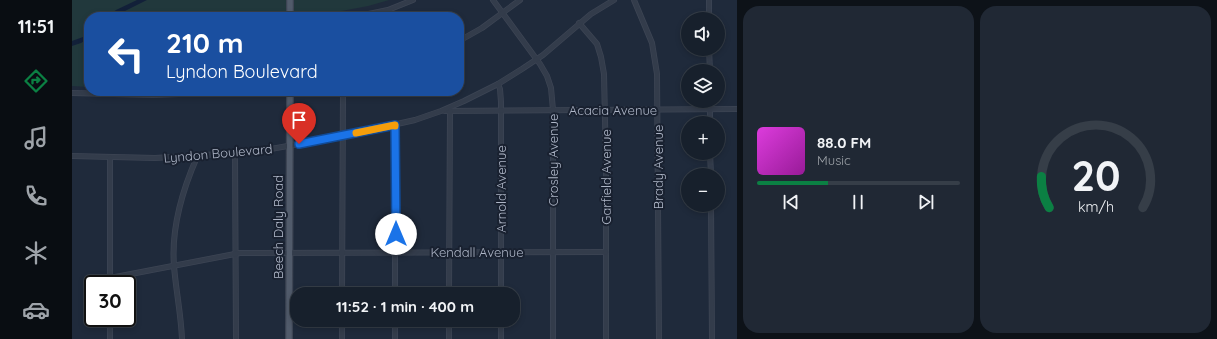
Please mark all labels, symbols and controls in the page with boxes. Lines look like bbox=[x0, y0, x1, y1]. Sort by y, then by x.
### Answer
map controls bbox=[681, 12, 725, 212]
button: sound bbox=[681, 12, 725, 56]
text: 11:51 bbox=[18, 15, 54, 38]
text: 210 m bbox=[166, 25, 244, 60]
icon: left bbox=[100, 28, 152, 80]
text: Lyndon Boulevard bbox=[166, 60, 318, 83]
button: layers bbox=[681, 64, 725, 108]
icon: directions bbox=[22, 67, 50, 95]
street label: Acacia Avenue bbox=[569, 102, 657, 118]
pin bbox=[282, 103, 316, 144]
icon: arrive bbox=[288, 109, 310, 131]
street label: Crosley Avenue bbox=[545, 114, 561, 206]
button: + bbox=[681, 116, 725, 160]
icon: music bbox=[22, 124, 50, 152]
street label: Brady Avenue bbox=[650, 125, 666, 209]
street label: Garfield Avenue bbox=[598, 129, 614, 225]
text: 88.0 FM bbox=[817, 133, 871, 152]
street label: Lyndon Boulevard bbox=[163, 140, 273, 166]
street label: Arnold Avenue bbox=[493, 145, 509, 233]
text: 20 bbox=[1071, 148, 1120, 200]
text: Music bbox=[817, 152, 851, 168]
button: − bbox=[681, 168, 725, 212]
street label: Beech Daly Road bbox=[270, 175, 286, 279]
icon: phone bbox=[22, 182, 50, 210]
icon: previous bbox=[780, 191, 802, 213]
icon: pause bbox=[847, 191, 869, 213]
icon: next bbox=[915, 191, 937, 213]
text: km/h bbox=[1077, 197, 1114, 215]
position arrow bbox=[375, 213, 417, 255]
icon: climate bbox=[22, 239, 50, 267]
street label: Kendall Avenue bbox=[430, 244, 524, 260]
speed limit sign: 30 bbox=[84, 275, 136, 327]
icon: car bbox=[22, 296, 50, 324]
text: 11:52 · 1 min · 400 m bbox=[336, 297, 474, 316]

